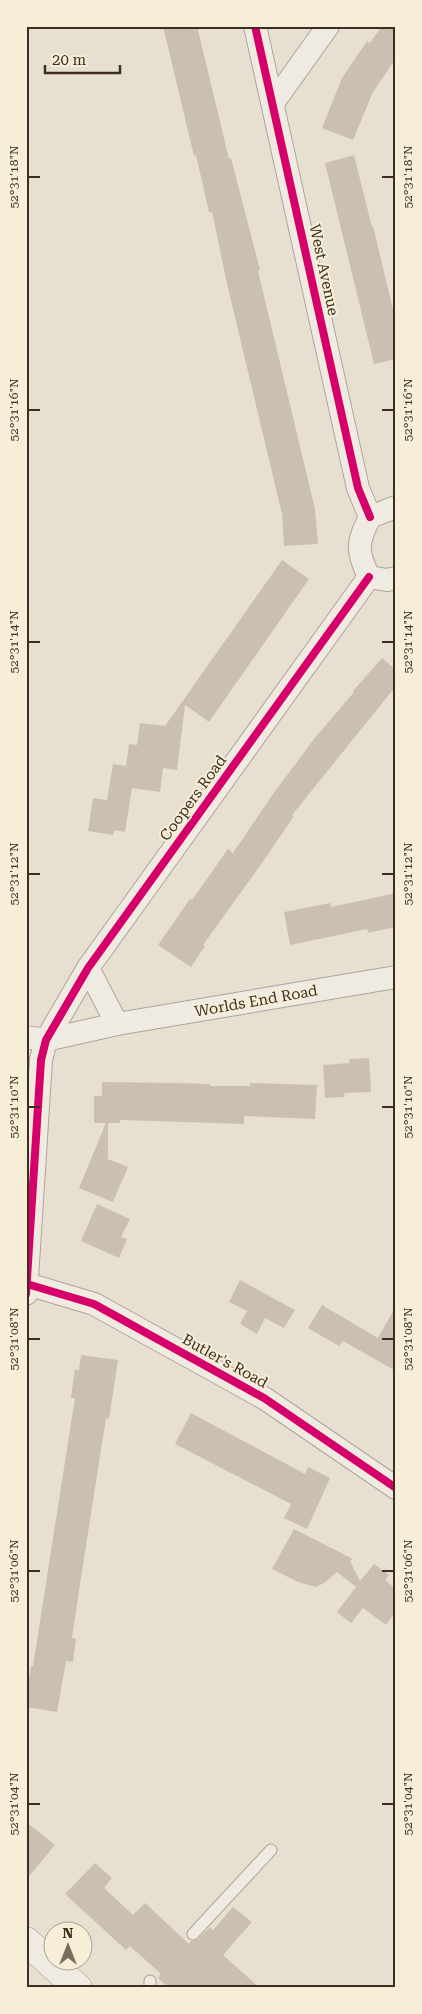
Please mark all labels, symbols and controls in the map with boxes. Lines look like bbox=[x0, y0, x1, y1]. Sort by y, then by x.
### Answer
scale bar bbox=[45, 42, 120, 74]
text: 20 m bbox=[52, 51, 87, 69]
text: 52°31'18"N bbox=[7, 145, 21, 209]
text: 52°31'18"N bbox=[401, 145, 415, 209]
street label: West Avenue bbox=[306, 223, 342, 317]
text: 52°31'16"N bbox=[7, 378, 21, 442]
text: 52°31'16"N bbox=[401, 378, 415, 442]
text: 52°31'14"N bbox=[7, 610, 21, 674]
text: 52°31'14"N bbox=[401, 610, 415, 674]
street label: Coopers Road bbox=[156, 751, 230, 844]
text: 52°31'12"N bbox=[7, 842, 21, 906]
text: 52°31'12"N bbox=[401, 842, 415, 906]
street label: Worlds End Road bbox=[193, 981, 319, 1021]
text: 52°31'10"N bbox=[7, 1075, 21, 1139]
text: 52°31'10"N bbox=[401, 1075, 415, 1139]
text: 52°31'08"N bbox=[7, 1307, 21, 1371]
text: 52°31'08"N bbox=[401, 1307, 415, 1371]
street label: Butler's Road bbox=[179, 1330, 271, 1392]
text: 52°31'06"N bbox=[7, 1539, 21, 1603]
text: 52°31'06"N bbox=[401, 1539, 415, 1603]
text: 52°31'04"N bbox=[7, 1772, 21, 1836]
text: 52°31'04"N bbox=[401, 1772, 415, 1836]
north arrow bbox=[42, 1922, 92, 1972]
text: N bbox=[63, 1925, 74, 1941]

